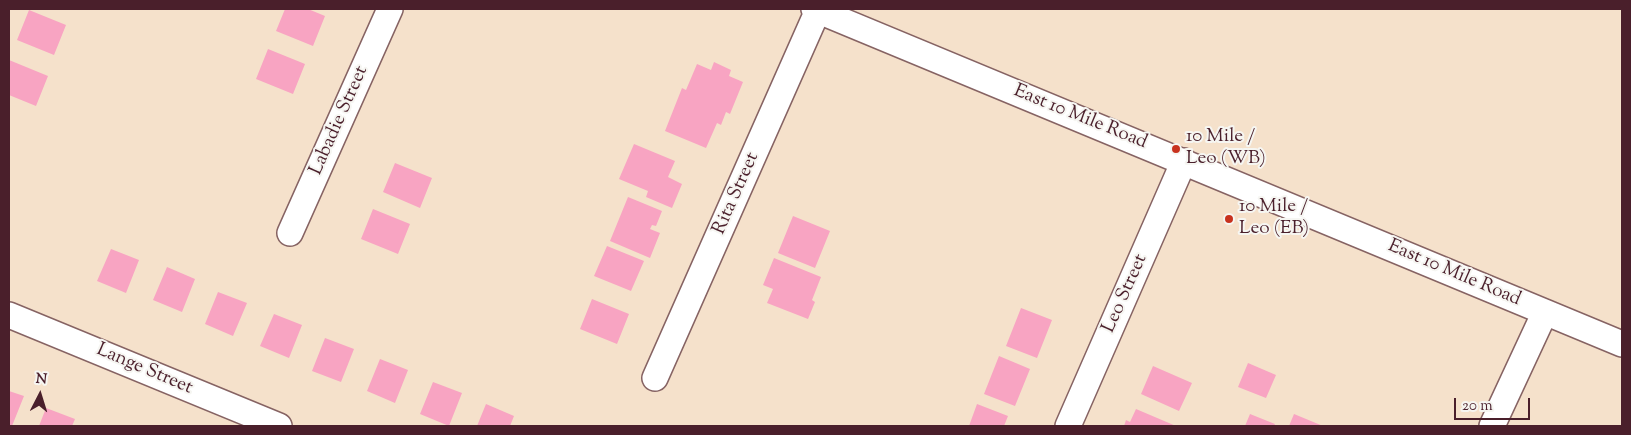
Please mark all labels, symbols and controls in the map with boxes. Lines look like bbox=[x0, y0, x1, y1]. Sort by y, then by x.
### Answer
street label: Labadie Street bbox=[306, 63, 374, 179]
street label: East 10 Mile Road bbox=[1010, 81, 1150, 155]
place label: 10 Mile / Leo (WB) bbox=[1186, 127, 1266, 171]
marker: 10 Mile / Leo (WB) bbox=[1170, 143, 1182, 155]
street label: Rita Street bbox=[709, 149, 765, 239]
place label: 10 Mile / Leo (EB) bbox=[1239, 197, 1309, 241]
marker: 10 Mile / Leo (EB) bbox=[1223, 213, 1235, 225]
street label: East 10 Mile Road bbox=[1384, 236, 1524, 312]
street label: Leo Street bbox=[1099, 251, 1153, 337]
street label: Lange Street bbox=[92, 340, 196, 400]
north arrow bbox=[15, 370, 65, 420]
text: N bbox=[35, 370, 48, 391]
scale bar bbox=[1456, 388, 1532, 420]
text: 20 m bbox=[1462, 396, 1493, 417]

